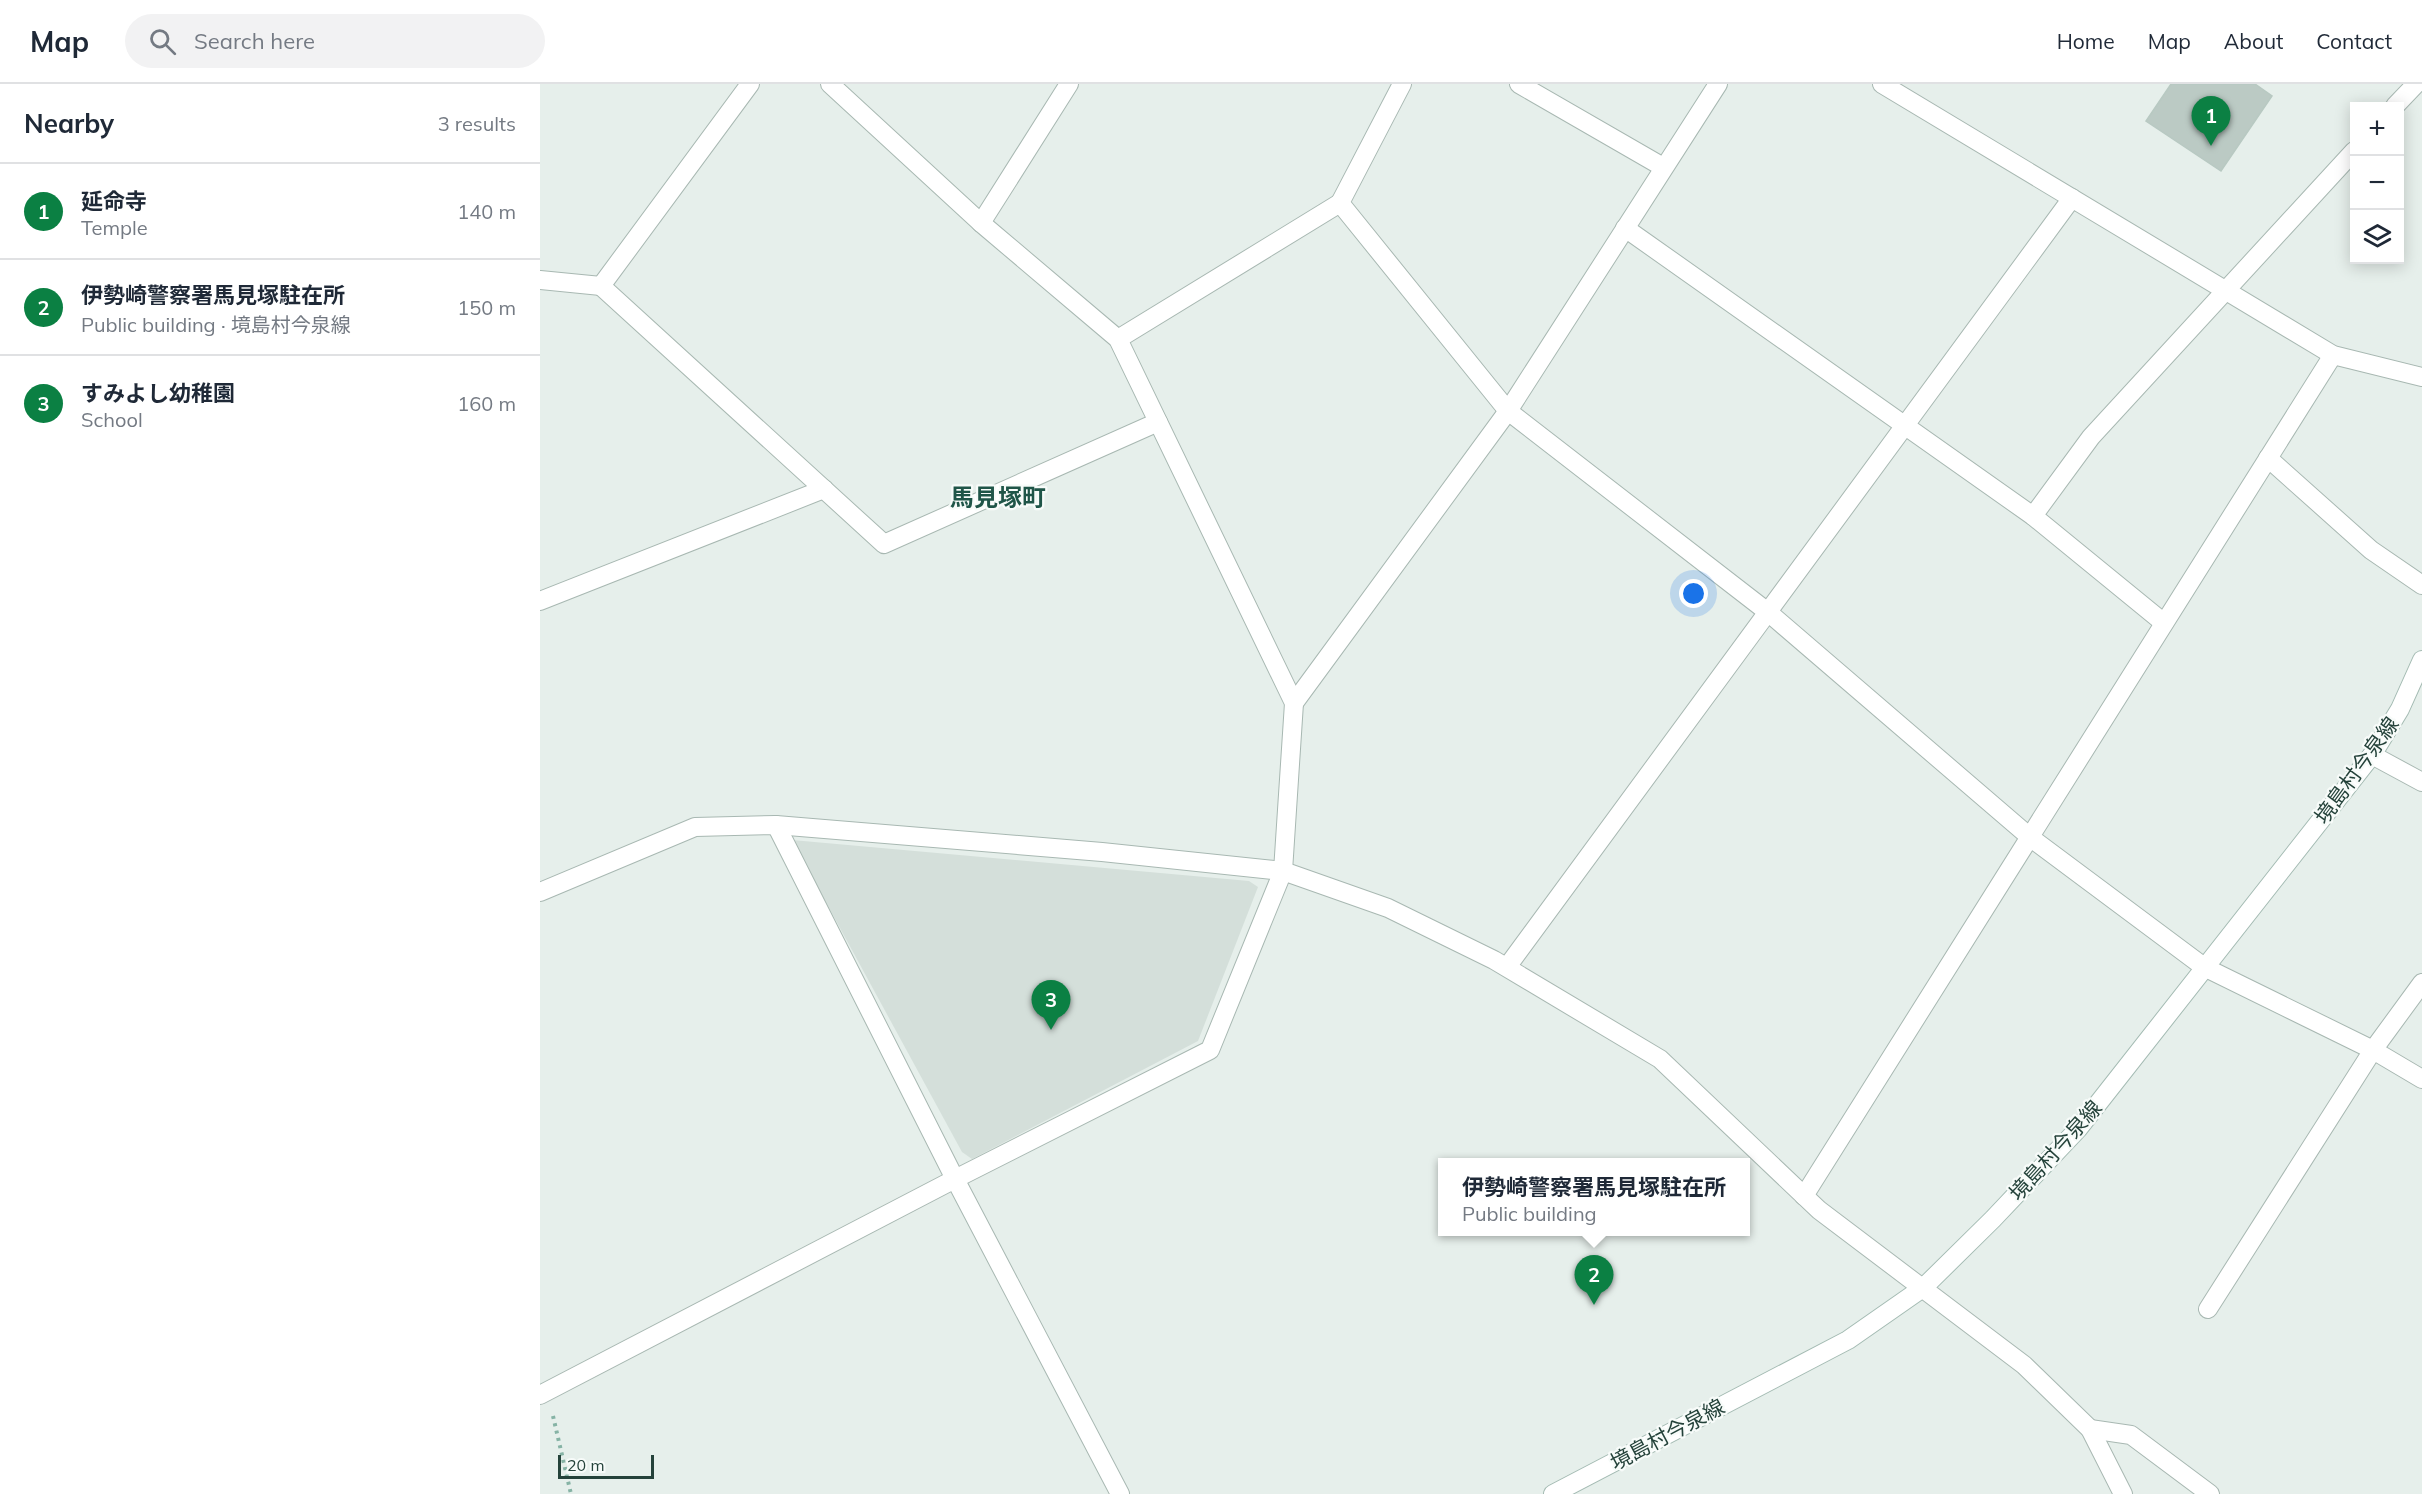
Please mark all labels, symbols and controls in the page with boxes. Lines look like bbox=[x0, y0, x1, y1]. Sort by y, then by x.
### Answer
search box bbox=[125, 14, 545, 68]
text: Map bbox=[30, 24, 89, 59]
icon: search bbox=[146, 25, 179, 58]
text: Search here bbox=[194, 27, 315, 55]
text: Home bbox=[2057, 28, 2115, 54]
text: Map bbox=[2148, 28, 2191, 54]
text: About bbox=[2224, 28, 2283, 54]
text: Contact bbox=[2316, 28, 2392, 54]
pin: 1 bbox=[2192, 97, 2230, 146]
map controls bbox=[2350, 102, 2404, 264]
button: + bbox=[2350, 102, 2404, 156]
text: Nearby bbox=[24, 107, 114, 140]
text: 3 results bbox=[438, 111, 516, 136]
button: − bbox=[2350, 156, 2404, 210]
text: 延命寺 bbox=[81, 187, 147, 215]
text: 1 bbox=[38, 199, 50, 224]
text: 140 m bbox=[457, 199, 516, 224]
button: layers bbox=[2350, 210, 2404, 264]
text: Temple bbox=[81, 215, 148, 240]
text: 伊勢崎警察署馬見塚駐在所 bbox=[81, 281, 345, 309]
text: 2 bbox=[38, 295, 50, 320]
text: 150 m bbox=[457, 295, 516, 320]
text: Public building · 境島村今泉線 bbox=[81, 312, 351, 337]
text: すみよし幼稚園 bbox=[81, 379, 235, 407]
text: 3 bbox=[38, 391, 50, 416]
text: 160 m bbox=[457, 391, 516, 416]
text: School bbox=[81, 407, 143, 432]
district label: 馬見塚町 bbox=[950, 482, 1046, 512]
your location bbox=[1679, 579, 1708, 608]
street label: 境島村今泉線 bbox=[2308, 711, 2404, 829]
pin: 3 bbox=[1032, 980, 1070, 1030]
street label: 境島村今泉線 bbox=[2003, 1094, 2107, 1206]
popup bbox=[1438, 1158, 1750, 1236]
text: 伊勢崎警察署馬見塚駐在所 bbox=[1462, 1173, 1726, 1201]
text: Public building bbox=[1462, 1201, 1597, 1226]
pin: 2 bbox=[1574, 1256, 1614, 1305]
street label: 境島村今泉線 bbox=[1605, 1393, 1729, 1475]
scale bar bbox=[558, 1452, 654, 1480]
text: 20 m bbox=[567, 1455, 604, 1475]

